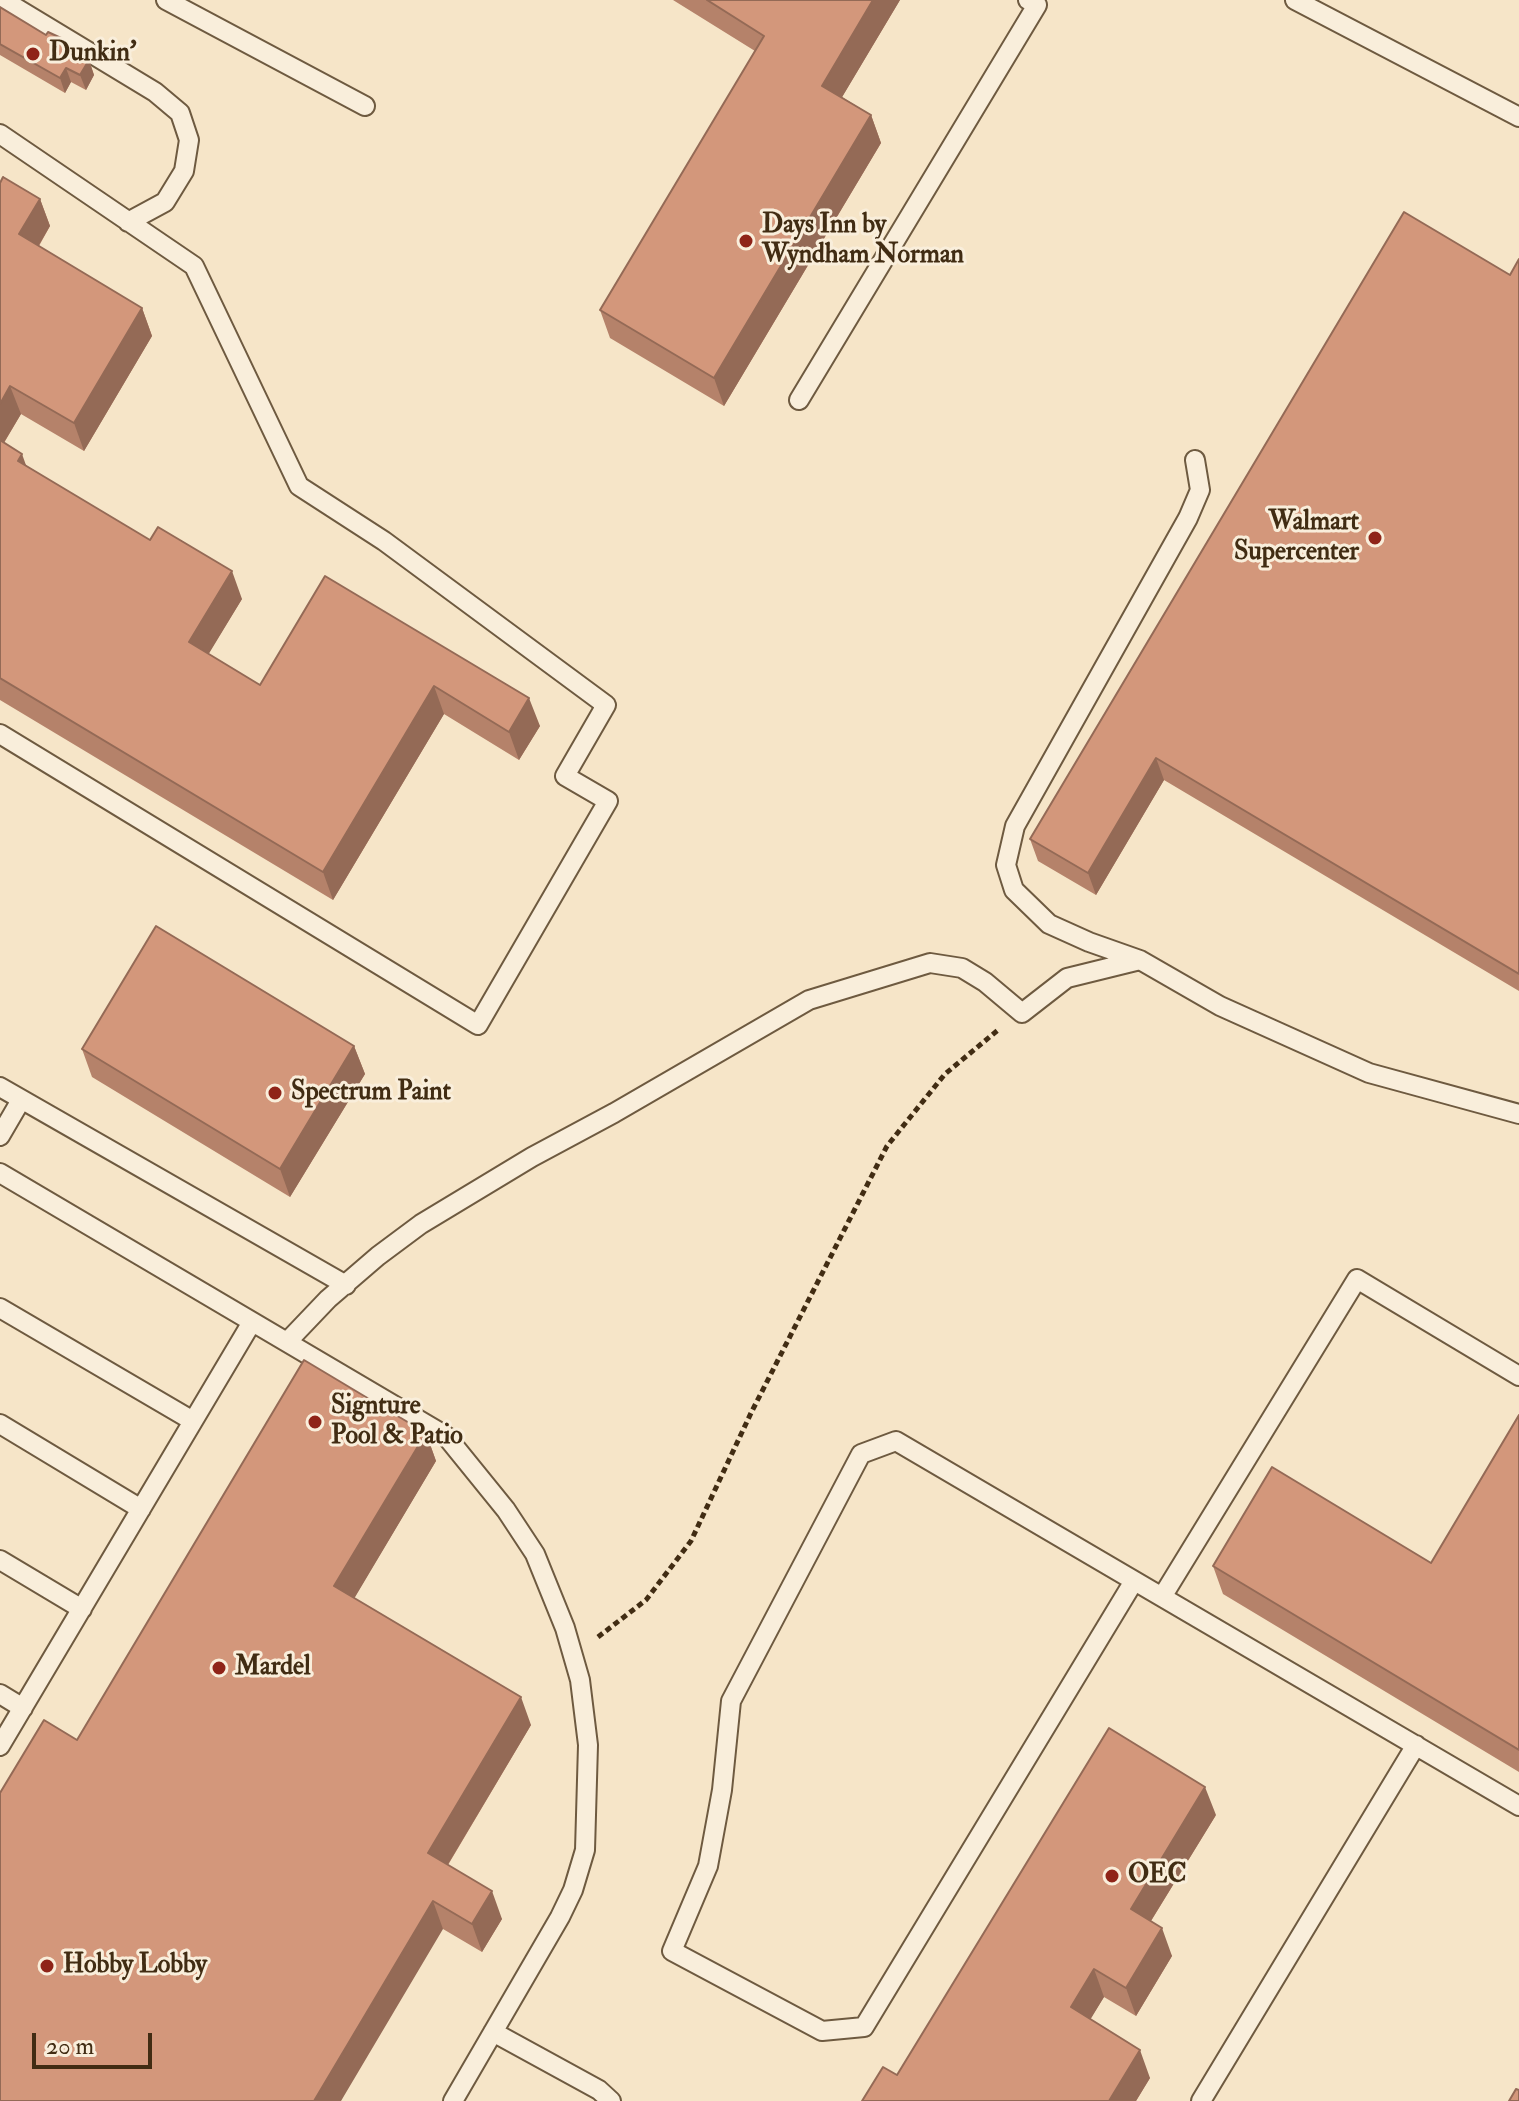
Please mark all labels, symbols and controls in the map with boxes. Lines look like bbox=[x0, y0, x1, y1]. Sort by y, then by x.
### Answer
place label: Dunkin' bbox=[49, 38, 136, 70]
marker: Dunkin' bbox=[24, 45, 42, 63]
place label: Days Inn by Wyndham Norman bbox=[762, 210, 964, 272]
marker: Days Inn by Wyndham Norman bbox=[737, 232, 755, 250]
place label: Walmart Supercenter bbox=[1234, 507, 1359, 568]
marker: Walmart Supercenter bbox=[1366, 529, 1384, 547]
place label: Spectrum Paint bbox=[291, 1077, 451, 1109]
marker: Spectrum Paint bbox=[266, 1084, 284, 1102]
place label: Signture Pool & Patio bbox=[331, 1391, 463, 1452]
marker: Signture Pool & Patio bbox=[306, 1413, 324, 1431]
place label: Mardel bbox=[235, 1652, 311, 1684]
marker: Mardel bbox=[210, 1659, 228, 1677]
place label: OEC bbox=[1128, 1860, 1187, 1892]
marker: OEC bbox=[1103, 1867, 1121, 1885]
place label: Hobby Lobby bbox=[63, 1950, 207, 1982]
marker: Hobby Lobby bbox=[38, 1957, 56, 1975]
scale bar bbox=[36, 2017, 156, 2067]
text: 20 m bbox=[46, 2031, 94, 2062]

